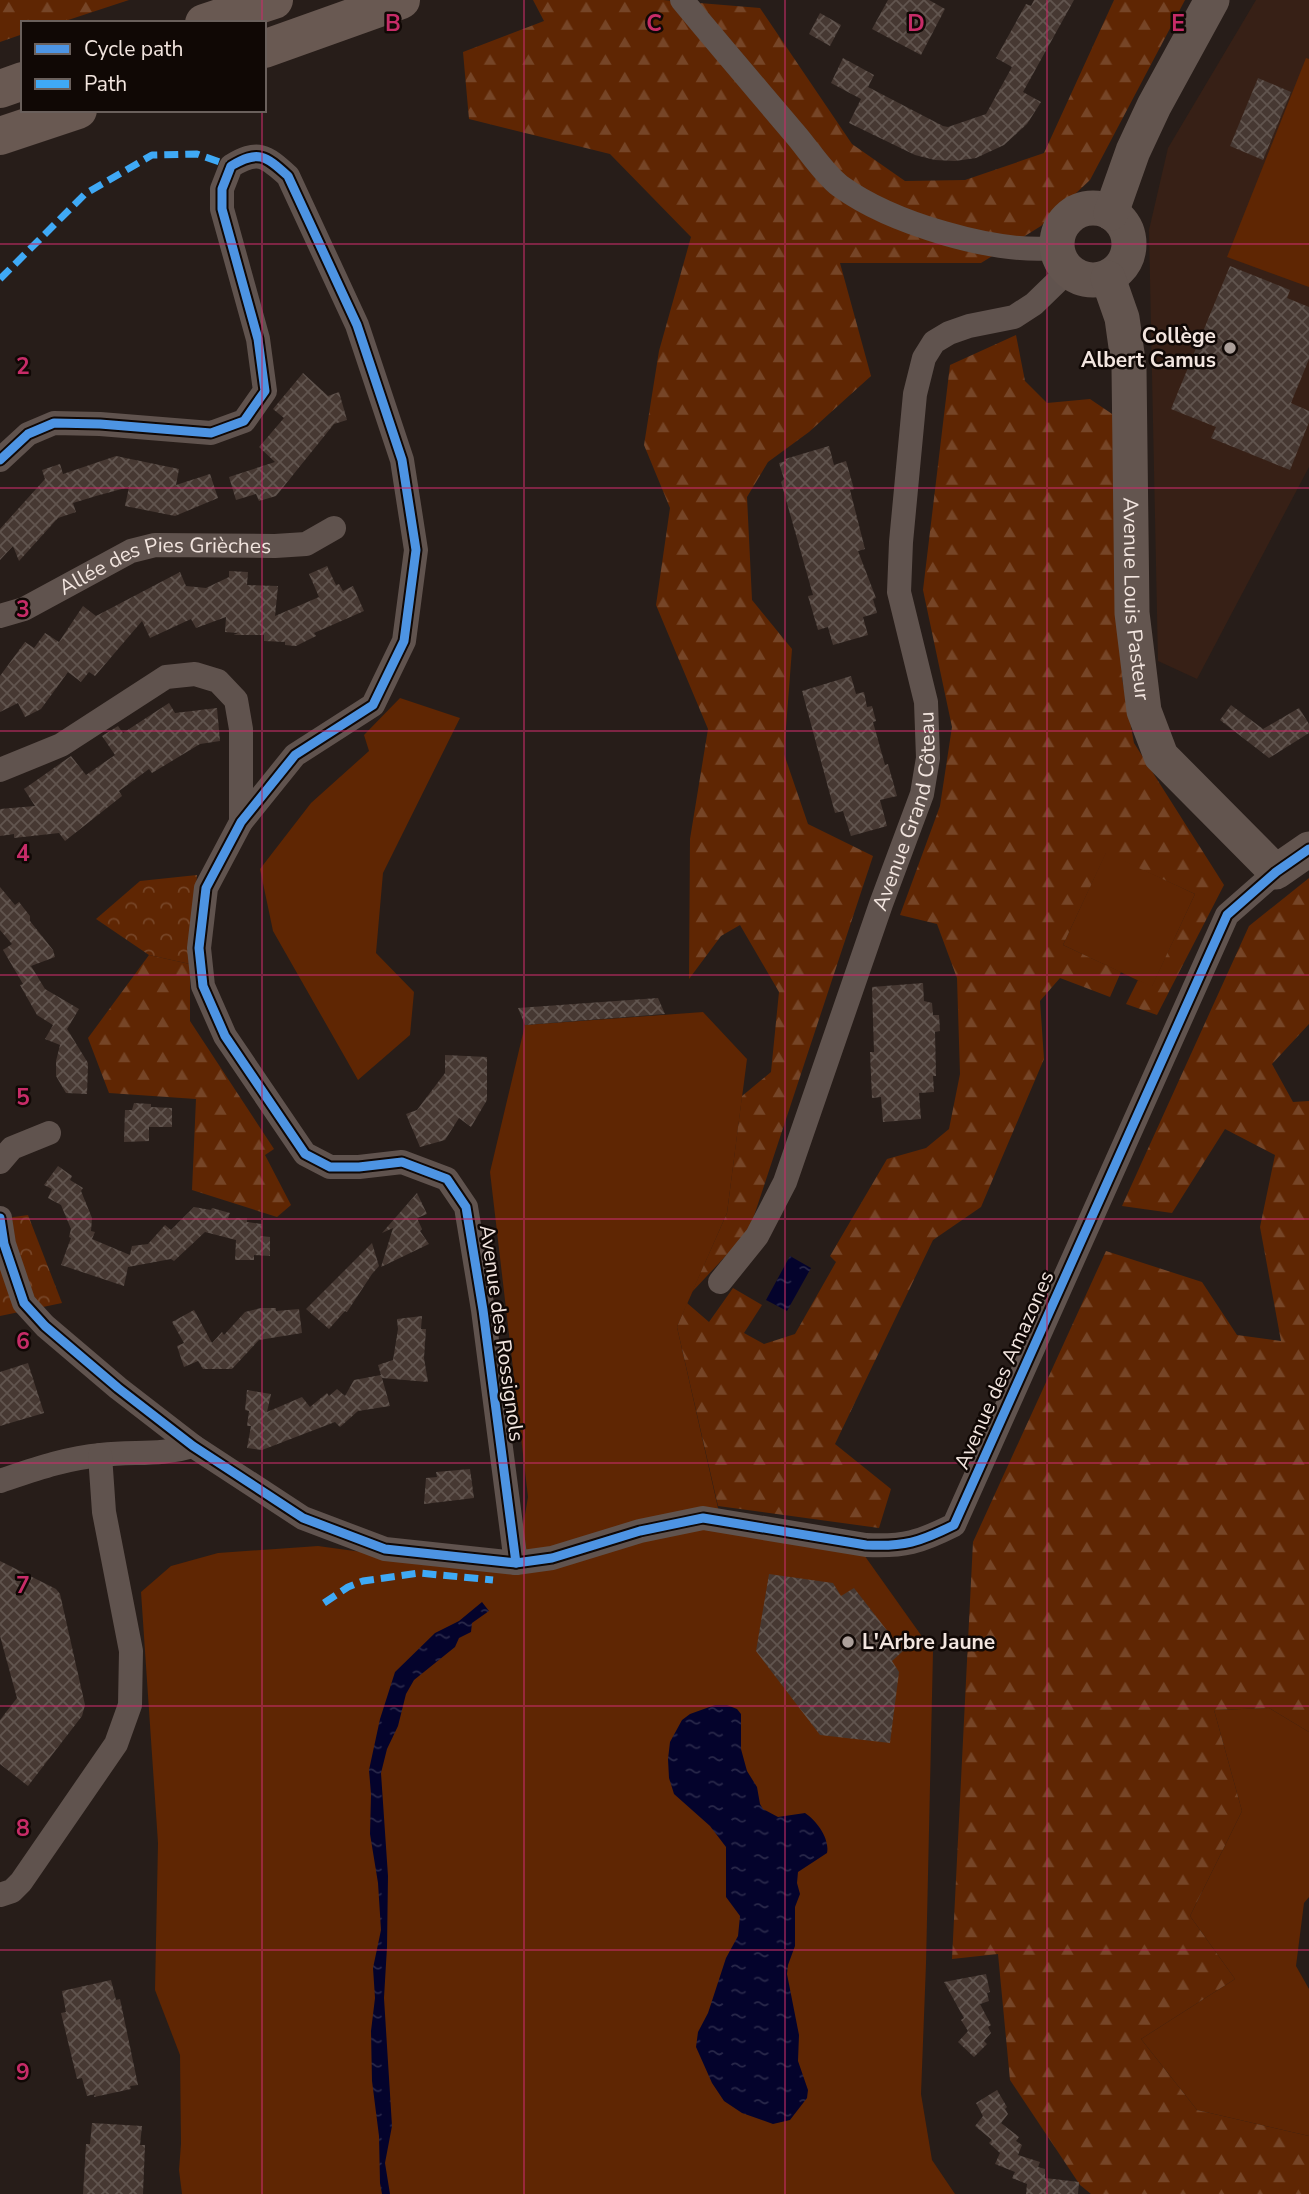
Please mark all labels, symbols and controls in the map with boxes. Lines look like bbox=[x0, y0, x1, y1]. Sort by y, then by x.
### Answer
text: B bbox=[385, 8, 401, 39]
text: C bbox=[646, 8, 662, 39]
text: D bbox=[907, 8, 925, 39]
text: E bbox=[1171, 8, 1185, 39]
legend bbox=[21, 21, 266, 112]
text: Cycle path bbox=[84, 35, 183, 63]
text: Path bbox=[84, 70, 127, 98]
place label: Collège Albert Camus bbox=[1081, 322, 1216, 374]
marker: Collège Albert Camus bbox=[1222, 340, 1238, 356]
text: 2 bbox=[16, 351, 30, 382]
street label: Avenue Louis Pasteur bbox=[1117, 497, 1157, 703]
street label: Allée des Pies Grièches bbox=[54, 531, 271, 602]
text: 3 bbox=[16, 594, 30, 625]
street label: Avenue Grand Côteau bbox=[866, 711, 943, 915]
text: 4 bbox=[16, 838, 30, 869]
text: 5 bbox=[16, 1082, 30, 1113]
street label: Avenue des Rossignols bbox=[473, 1223, 531, 1443]
street label: Avenue des Amazones bbox=[948, 1266, 1060, 1474]
text: 6 bbox=[16, 1326, 30, 1357]
text: 7 bbox=[16, 1570, 30, 1601]
place label: L'Arbre Jaune bbox=[862, 1628, 995, 1656]
marker: L'Arbre Jaune bbox=[840, 1634, 856, 1650]
text: 8 bbox=[16, 1813, 30, 1844]
text: 9 bbox=[16, 2057, 30, 2088]

